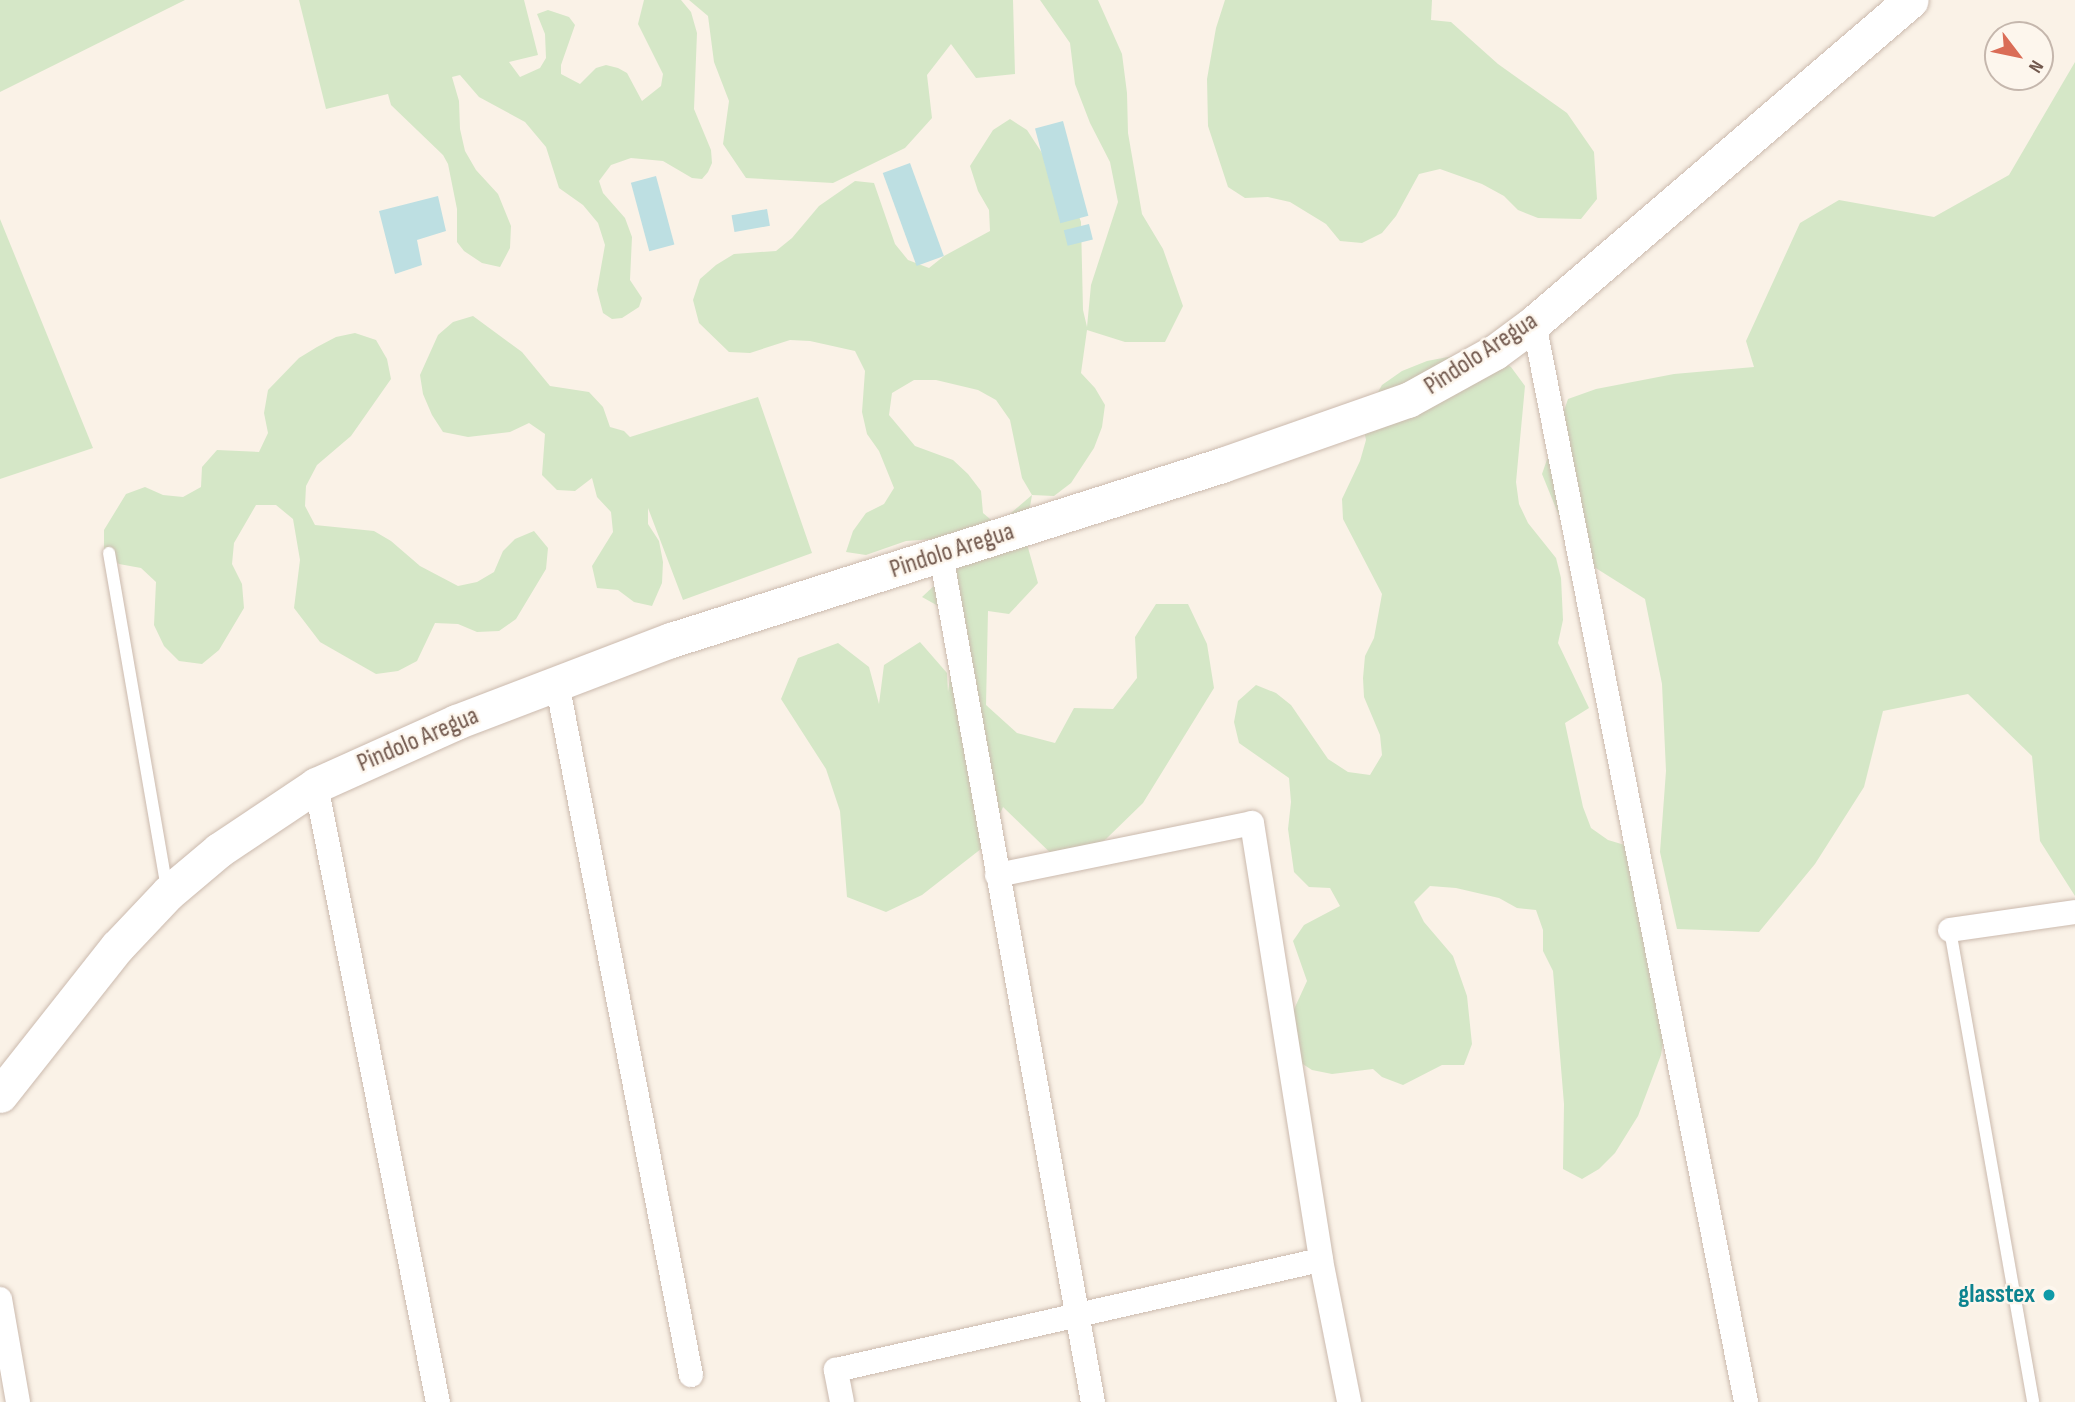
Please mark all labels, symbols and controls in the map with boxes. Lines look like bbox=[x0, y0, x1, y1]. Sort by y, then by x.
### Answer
north arrow bbox=[1984, 21, 2054, 91]
text: N bbox=[2023, 56, 2048, 77]
street label: Pindolo Aregua bbox=[1419, 306, 1543, 402]
street label: Pindolo Aregua bbox=[886, 516, 1018, 586]
street label: Pindolo Aregua bbox=[353, 700, 483, 780]
place label: glasstex bbox=[1958, 1279, 2035, 1311]
marker: glasstex bbox=[2041, 1287, 2057, 1303]

